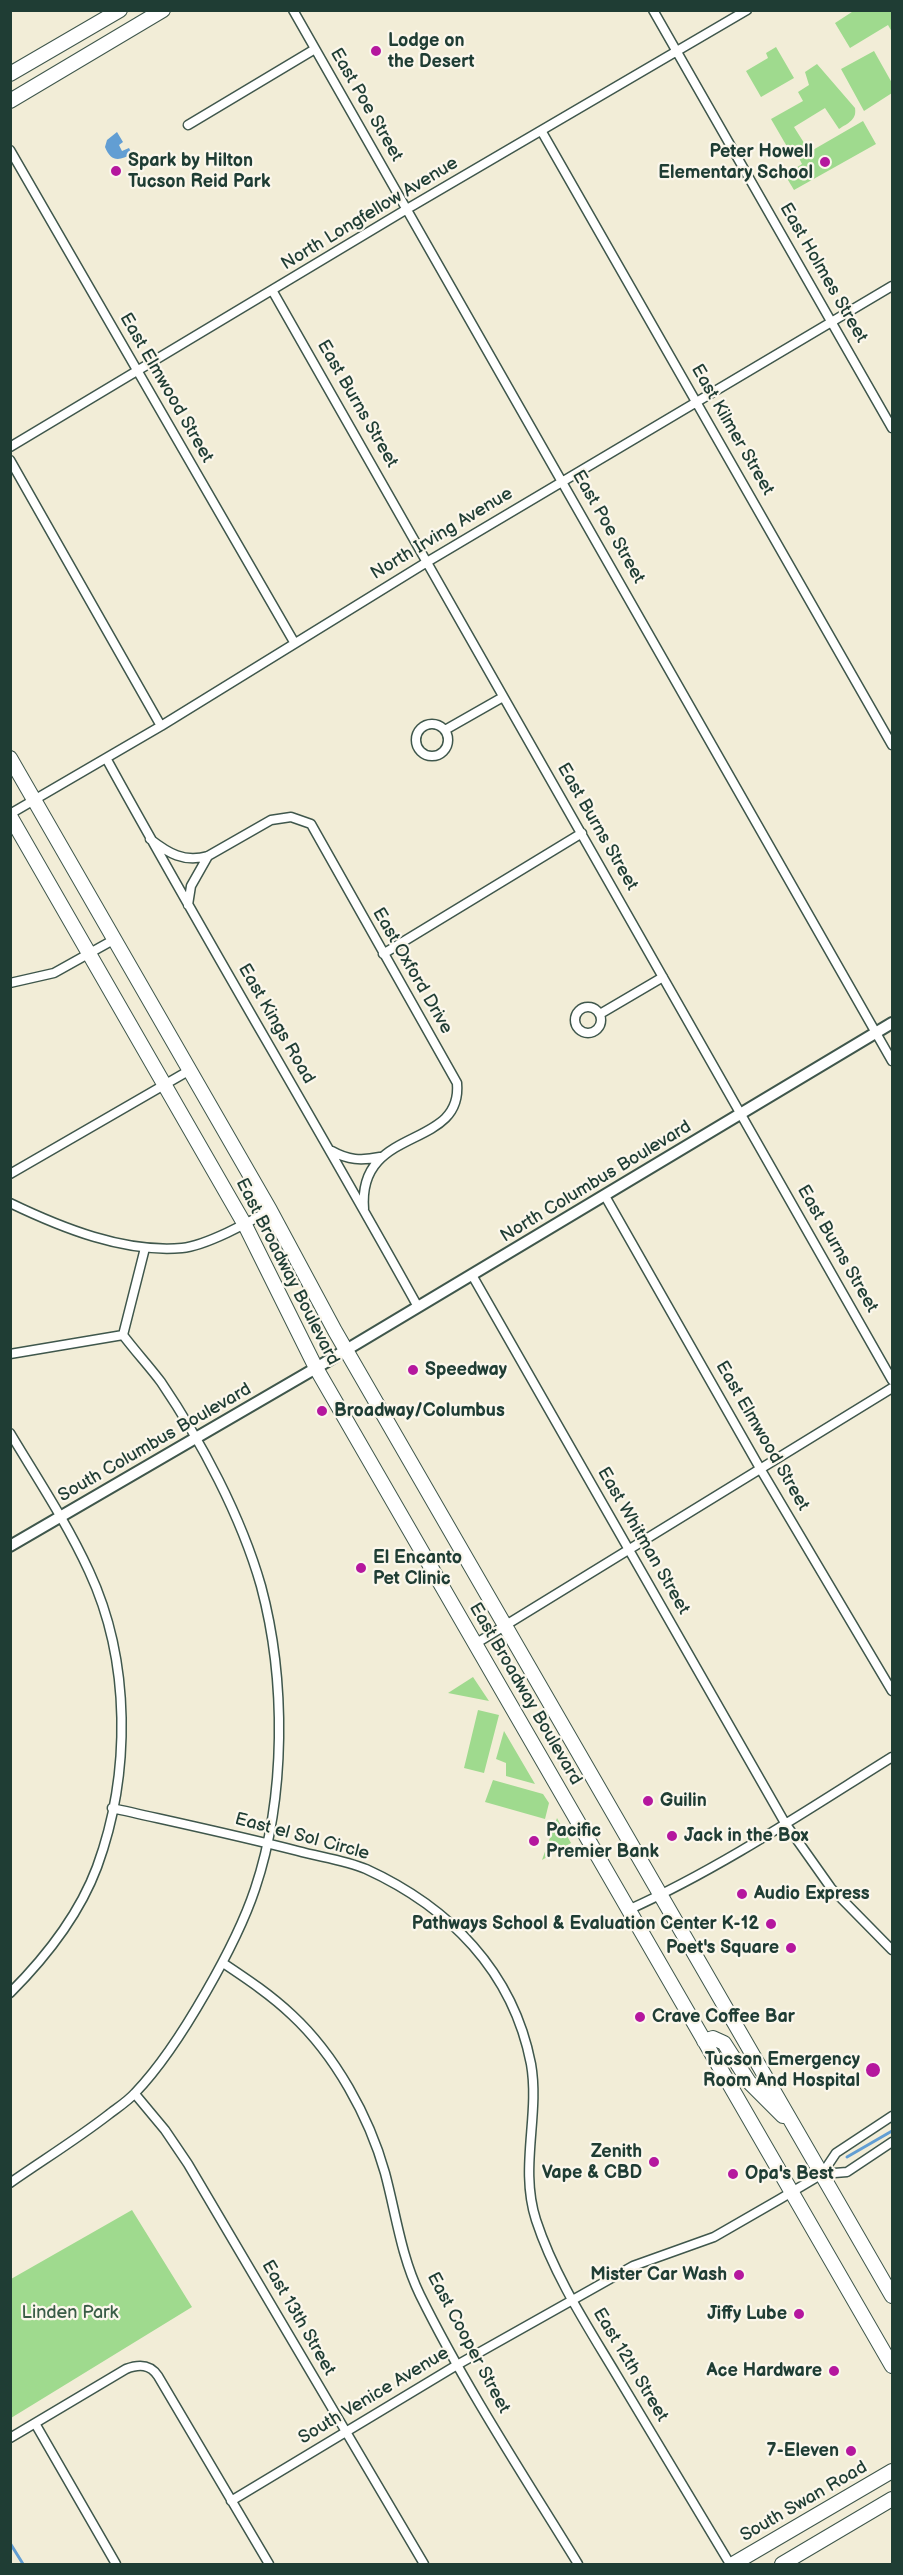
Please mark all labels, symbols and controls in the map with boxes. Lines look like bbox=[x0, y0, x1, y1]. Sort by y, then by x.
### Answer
place label: Lodge on the Desert bbox=[388, 30, 475, 72]
marker: Lodge on the Desert bbox=[369, 44, 383, 58]
street label: East Poe Street bbox=[325, 45, 407, 165]
place label: Peter Howell Elementary School bbox=[658, 141, 813, 184]
place label: Spark by Hilton Tucson Reid Park bbox=[128, 150, 270, 192]
street label: North Longfellow Avenue bbox=[278, 153, 462, 275]
marker: Peter Howell Elementary School bbox=[818, 155, 832, 169]
marker: Spark by Hilton Tucson Reid Park bbox=[109, 164, 123, 178]
street label: East Holmes Street bbox=[774, 199, 872, 347]
street label: East Elmwood Street bbox=[114, 309, 218, 467]
street label: East Burns Street bbox=[312, 336, 402, 472]
street label: East Kilmer Street bbox=[686, 361, 778, 499]
street label: East Poe Street bbox=[567, 467, 649, 587]
street label: North Irving Avenue bbox=[367, 483, 517, 585]
street label: East Burns Street bbox=[552, 759, 642, 895]
street label: East Oxford Drive bbox=[367, 904, 457, 1038]
street label: East Kings Road bbox=[233, 960, 319, 1088]
street label: North Columbus Boulevard bbox=[497, 1116, 695, 1248]
street label: East Broadway Boulevard bbox=[230, 1175, 344, 1369]
street label: East Burns Street bbox=[792, 1181, 882, 1317]
street label: East Elmwood Street bbox=[710, 1357, 814, 1515]
place label: Speedway bbox=[425, 1359, 507, 1381]
marker: Speedway bbox=[406, 1363, 420, 1377]
street label: South Columbus Boulevard bbox=[55, 1379, 255, 1507]
place label: Broadway/Columbus bbox=[334, 1400, 505, 1422]
marker: Broadway/Columbus bbox=[315, 1404, 329, 1418]
street label: East Whitman Street bbox=[592, 1464, 694, 1618]
place label: El Encanto Pet Clinic bbox=[373, 1547, 462, 1590]
marker: El Encanto Pet Clinic bbox=[354, 1561, 368, 1575]
street label: East Broadway Boulevard bbox=[464, 1599, 586, 1789]
place label: Guilin bbox=[660, 1790, 707, 1812]
marker: Guilin bbox=[641, 1794, 655, 1808]
street label: East el Sol Circle bbox=[232, 1809, 372, 1865]
place label: Pacific Premier Bank bbox=[546, 1820, 659, 1862]
place label: Jack in the Box bbox=[684, 1825, 809, 1847]
marker: Jack in the Box bbox=[665, 1829, 679, 1843]
marker: Pacific Premier Bank bbox=[527, 1834, 541, 1848]
place label: Audio Express bbox=[754, 1883, 870, 1905]
marker: Audio Express bbox=[735, 1887, 749, 1901]
place label: Pathways School & Evaluation Center K-12 bbox=[412, 1913, 759, 1935]
marker: Pathways School & Evaluation Center K-12 bbox=[764, 1917, 778, 1931]
place label: Poet's Square bbox=[666, 1937, 779, 1959]
marker: Poet's Square bbox=[784, 1941, 798, 1955]
place label: Crave Coffee Bar bbox=[652, 2006, 795, 2028]
marker: Crave Coffee Bar bbox=[633, 2010, 647, 2024]
place label: Tucson Emergency Room And Hospital bbox=[703, 2049, 860, 2092]
marker: Tucson Emergency Room And Hospital bbox=[864, 2061, 882, 2079]
place label: Zenith Vape & CBD bbox=[542, 2141, 642, 2184]
marker: Zenith Vape & CBD bbox=[647, 2155, 661, 2169]
place label: Opa's Best bbox=[745, 2163, 834, 2185]
marker: Opa's Best bbox=[726, 2167, 740, 2181]
street label: East 13th Street bbox=[256, 2257, 340, 2379]
place label: Mister Car Wash bbox=[590, 2264, 727, 2286]
marker: Mister Car Wash bbox=[732, 2268, 746, 2282]
street label: East Cooper Street bbox=[422, 2269, 514, 2417]
park label: Linden Park bbox=[22, 2302, 118, 2324]
place label: Jiffy Lube bbox=[707, 2303, 787, 2325]
street label: East 12th Street bbox=[588, 2304, 672, 2426]
marker: Jiffy Lube bbox=[792, 2307, 806, 2321]
street label: South Venice Avenue bbox=[295, 2343, 453, 2449]
place label: Ace Hardware bbox=[707, 2360, 822, 2382]
marker: Ace Hardware bbox=[827, 2364, 841, 2378]
place label: 7-Eleven bbox=[767, 2440, 839, 2462]
marker: 7-Eleven bbox=[844, 2444, 858, 2458]
street label: South Swan Road bbox=[737, 2457, 871, 2547]

